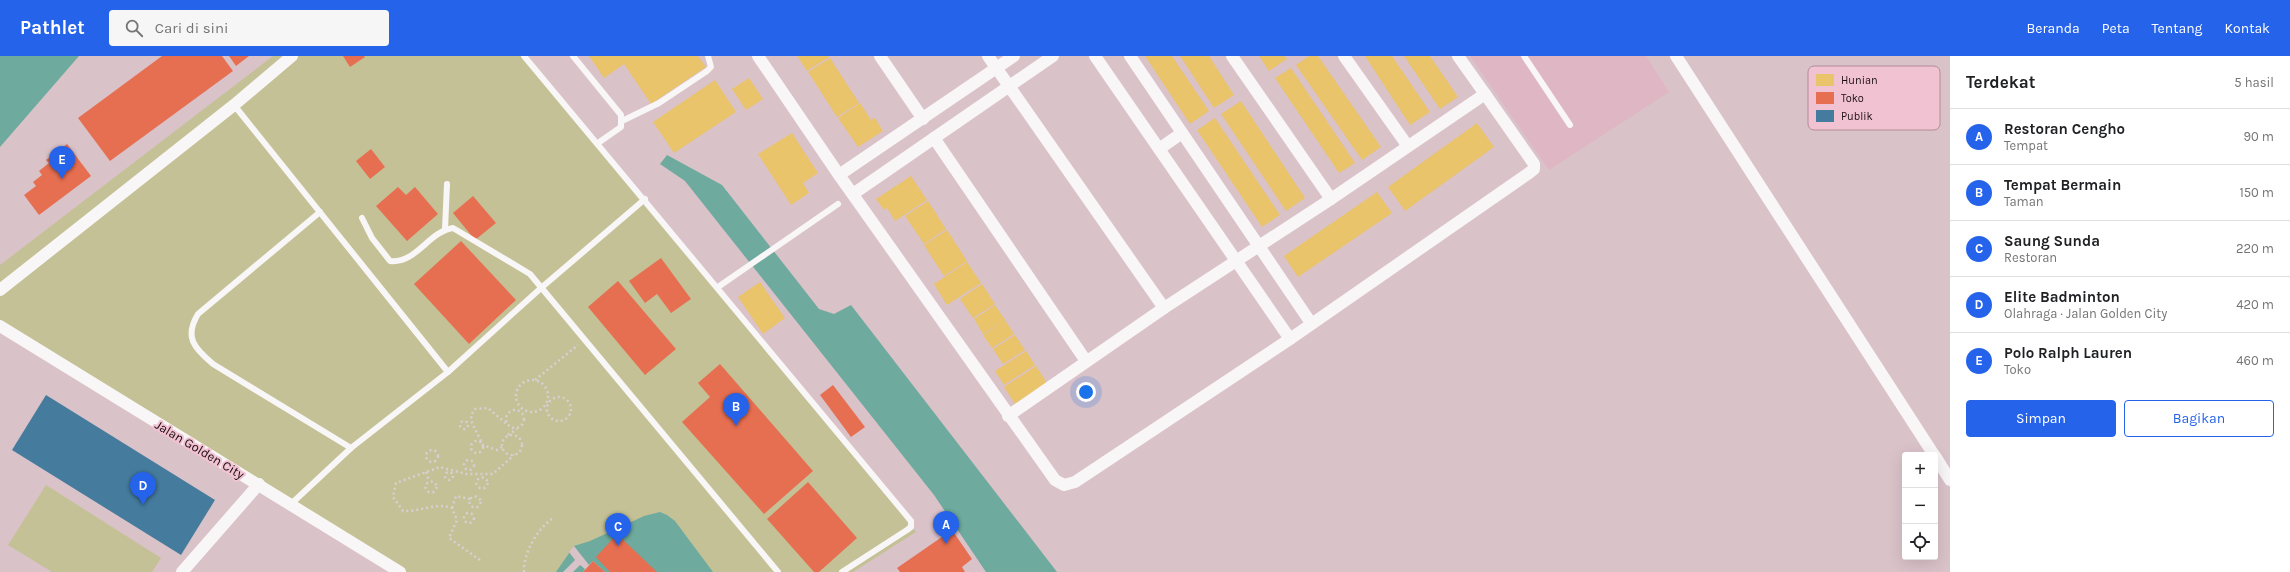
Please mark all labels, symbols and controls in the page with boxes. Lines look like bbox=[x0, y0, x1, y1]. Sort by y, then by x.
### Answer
search box bbox=[109, 10, 389, 46]
text: Pathlet bbox=[20, 17, 85, 39]
icon: search bbox=[123, 17, 145, 39]
text: Cari di sini bbox=[155, 19, 229, 37]
text: Beranda bbox=[2027, 20, 2080, 37]
text: Peta bbox=[2102, 20, 2130, 37]
text: Tentang bbox=[2152, 20, 2203, 37]
text: Kontak bbox=[2225, 20, 2270, 37]
legend bbox=[1808, 66, 1940, 130]
text: Terdekat bbox=[1966, 72, 2035, 92]
text: Hunian bbox=[1841, 74, 1878, 87]
text: 5 hasil bbox=[2234, 75, 2274, 90]
text: Toko bbox=[1841, 92, 1864, 105]
text: Publik bbox=[1841, 110, 1873, 123]
text: Restoran Cengho bbox=[2004, 120, 2125, 138]
text: A bbox=[1975, 129, 1983, 144]
text: 90 m bbox=[2243, 129, 2274, 144]
text: Tempat bbox=[2004, 138, 2048, 153]
pin: E bbox=[49, 146, 75, 179]
text: Tempat Bermain bbox=[2004, 176, 2121, 194]
text: B bbox=[1975, 185, 1983, 200]
text: 150 m bbox=[2239, 185, 2274, 200]
text: Taman bbox=[2004, 194, 2044, 209]
text: Saung Sunda bbox=[2004, 232, 2100, 250]
text: C bbox=[1975, 241, 1983, 256]
text: 220 m bbox=[2236, 241, 2274, 256]
text: Restoran bbox=[2004, 250, 2057, 265]
text: Elite Badminton bbox=[2004, 288, 2120, 306]
text: D bbox=[1975, 297, 1983, 312]
text: 420 m bbox=[2236, 297, 2274, 312]
text: Olahraga · Jalan Golden City bbox=[2004, 306, 2167, 321]
text: Polo Ralph Lauren bbox=[2004, 344, 2132, 362]
text: E bbox=[1975, 353, 1983, 368]
text: 460 m bbox=[2236, 353, 2274, 368]
text: Toko bbox=[2004, 362, 2031, 377]
your location bbox=[1076, 382, 1096, 402]
pin: B bbox=[723, 393, 749, 426]
button: Simpan bbox=[1966, 400, 2116, 437]
button: Bagikan bbox=[2124, 400, 2274, 437]
street label: Jalan Golden City bbox=[152, 417, 247, 482]
map controls bbox=[1902, 452, 1938, 560]
button: + bbox=[1902, 452, 1938, 488]
pin: D bbox=[130, 472, 156, 505]
button: − bbox=[1902, 488, 1938, 524]
pin: A bbox=[933, 511, 959, 544]
pin: C bbox=[605, 513, 631, 546]
button: locate bbox=[1902, 524, 1938, 560]

